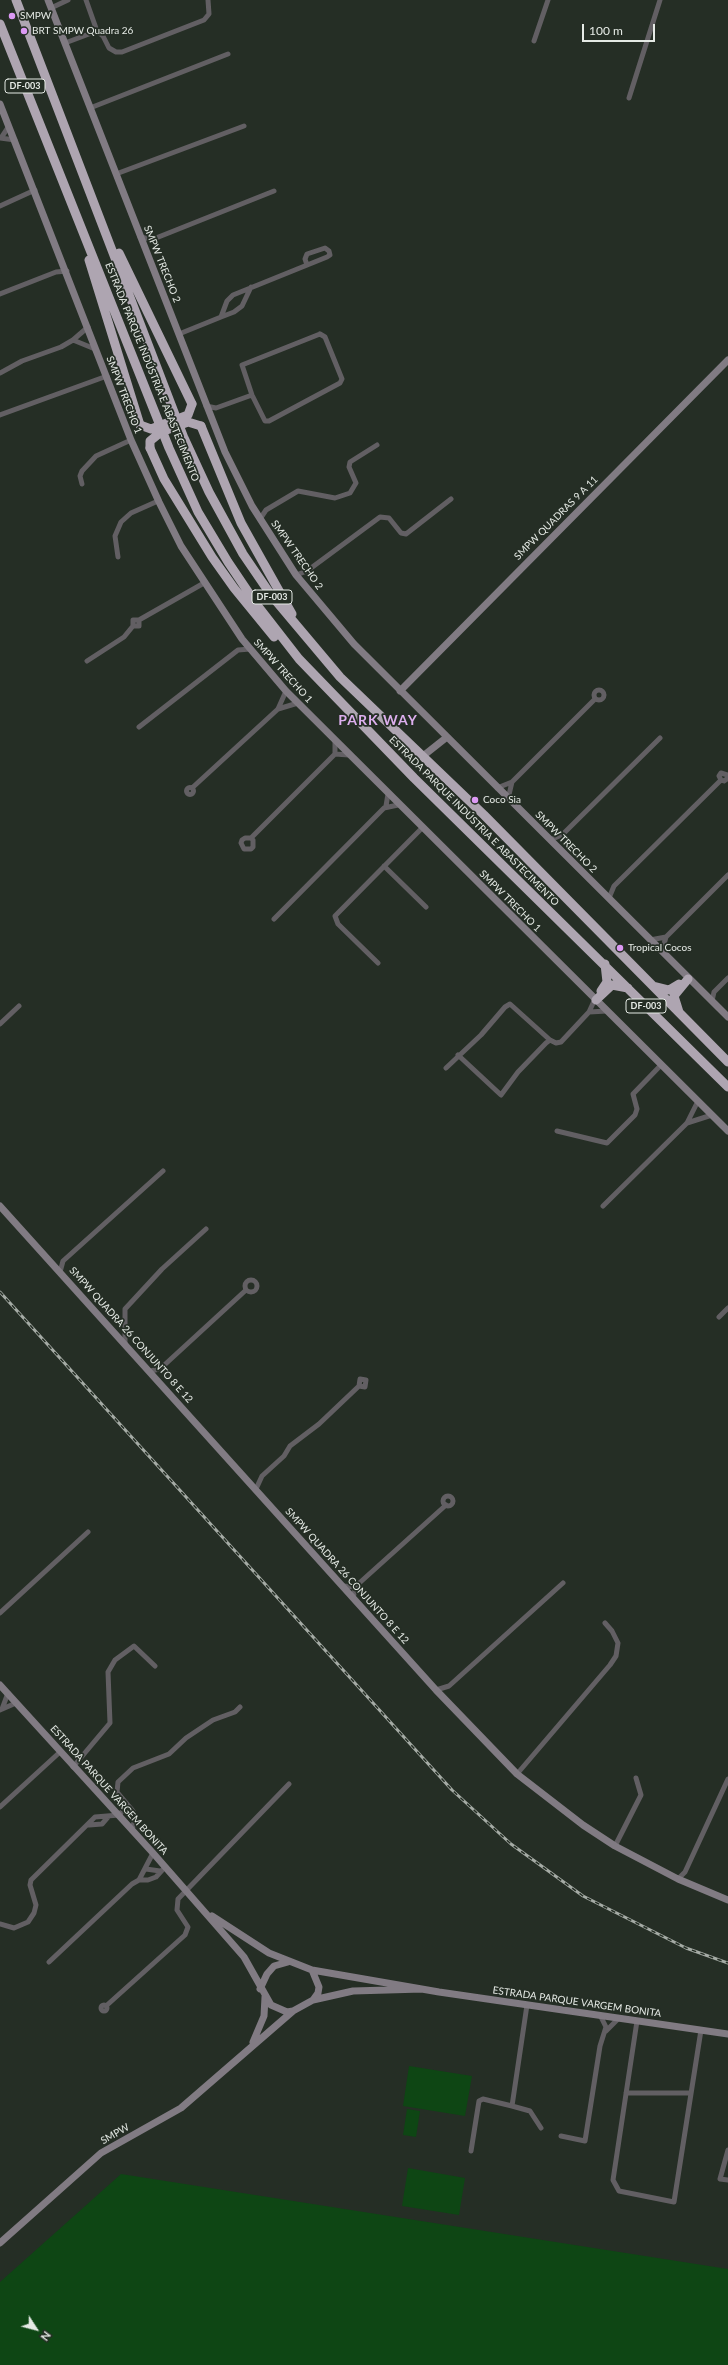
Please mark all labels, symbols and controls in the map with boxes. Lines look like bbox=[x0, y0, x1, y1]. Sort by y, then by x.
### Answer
place label: SMPW bbox=[20, 10, 51, 22]
marker: SMPW bbox=[7, 11, 17, 21]
scale bar bbox=[584, 16, 657, 42]
text: 100 m bbox=[589, 23, 623, 38]
place label: BRT SMPW Quadra 26 bbox=[32, 25, 133, 37]
marker: BRT SMPW Quadra 26 bbox=[19, 26, 29, 36]
road number: DF-003 bbox=[5, 79, 45, 93]
street label: SMPW TRECHO 2 bbox=[141, 224, 183, 304]
street label: ESTRADA PARQUE INDÚSTRIA E ABASTECIMENTO bbox=[102, 261, 202, 483]
street label: SMPW TRECHO 1 bbox=[104, 355, 144, 435]
street label: SMPW QUADRAS 9 A 11 bbox=[512, 474, 600, 562]
street label: SMPW TRECHO 2 bbox=[269, 518, 325, 592]
road number: DF-003 bbox=[252, 590, 292, 604]
street label: SMPW TRECHO 1 bbox=[251, 636, 315, 706]
district label: PARK WAY bbox=[338, 712, 418, 728]
street label: ESTRADA PARQUE INDÚSTRIA E ABASTECIMENTO bbox=[387, 734, 561, 908]
place label: Coco Sia bbox=[483, 794, 521, 806]
marker: Coco Sia bbox=[470, 795, 480, 805]
street label: SMPW TRECHO 2 bbox=[533, 809, 599, 875]
street label: SMPW TRECHO 1 bbox=[477, 868, 543, 934]
place label: Tropical Cocos bbox=[628, 942, 692, 954]
marker: Tropical Cocos bbox=[615, 943, 625, 953]
road number: DF-003 bbox=[626, 999, 666, 1013]
street label: SMPW QUADRA 26 CONJUNTO 8 E 12 bbox=[67, 1265, 195, 1405]
street label: SMPW QUADRA 26 CONJUNTO 8 E 12 bbox=[283, 1506, 411, 1646]
street label: ESTRADA PARQUE VARGEM BONITA bbox=[48, 1723, 170, 1857]
street label: ESTRADA PARQUE VARGEM BONITA bbox=[492, 1984, 662, 2020]
street label: SMPW bbox=[99, 2121, 131, 2147]
north arrow bbox=[16, 2309, 56, 2349]
text: N bbox=[38, 2329, 54, 2344]

